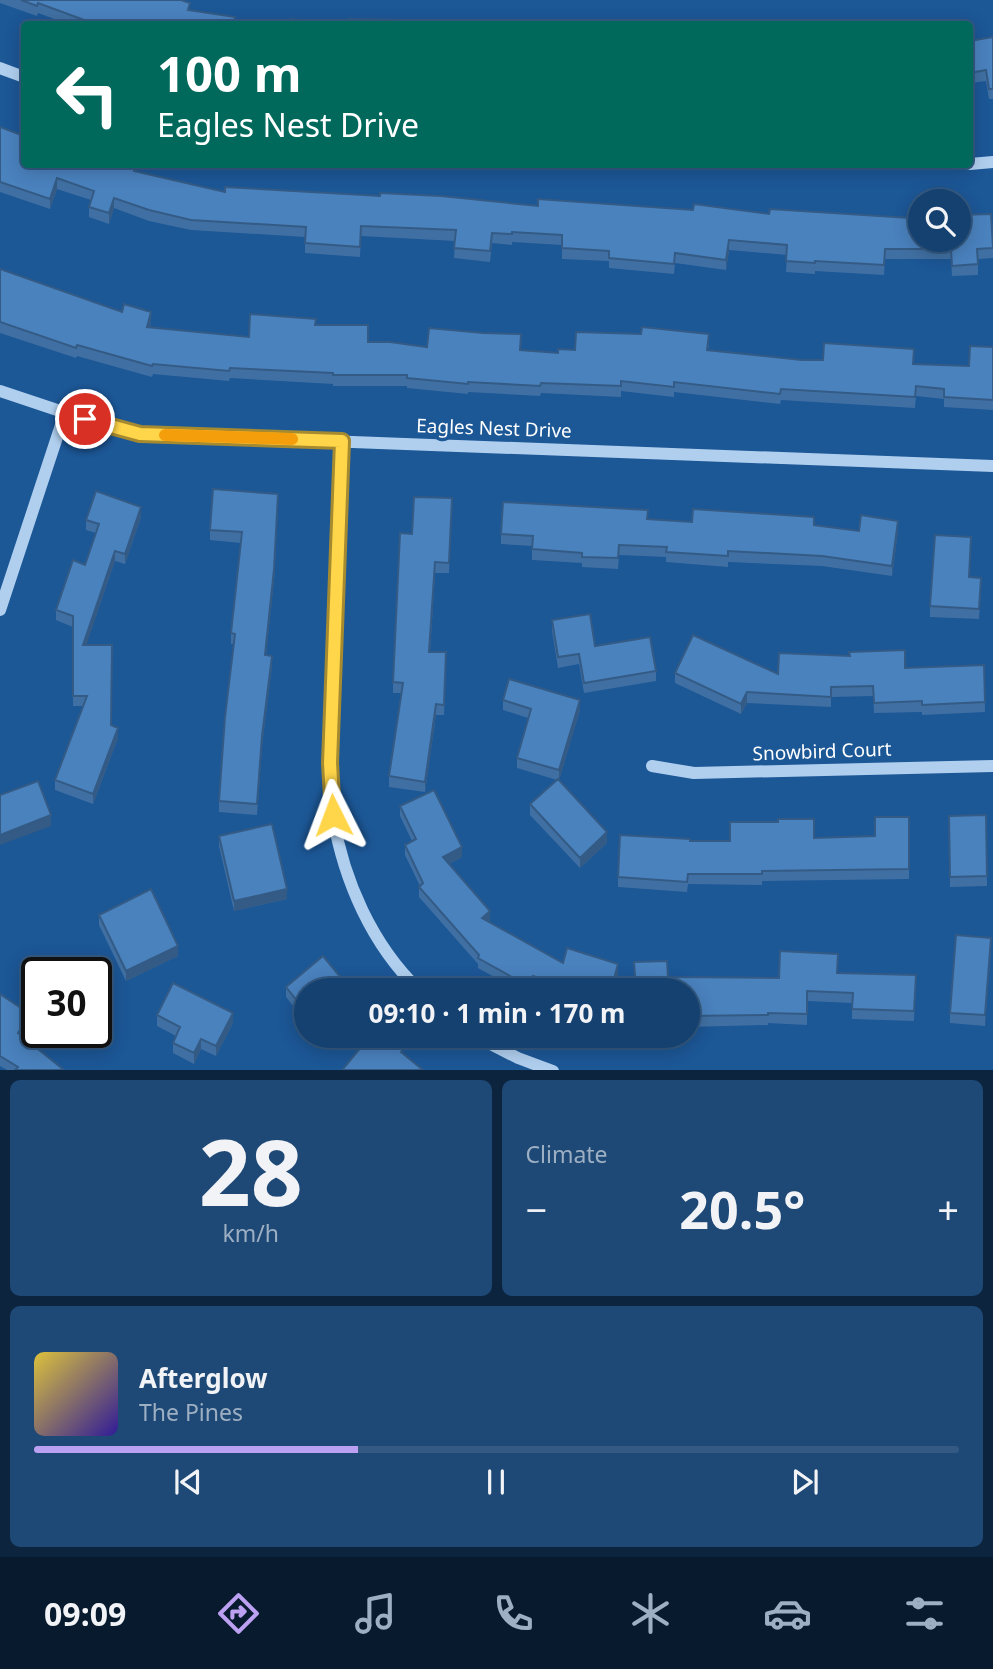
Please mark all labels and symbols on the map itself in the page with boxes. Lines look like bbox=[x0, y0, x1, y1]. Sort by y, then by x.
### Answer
pin bbox=[55, 389, 115, 449]
street label: Eagles Nest Drive bbox=[416, 412, 572, 444]
street label: Snowbird Court bbox=[752, 736, 892, 766]
position arrow bbox=[296, 778, 370, 852]
speed limit sign: 30 bbox=[21, 957, 112, 1048]

